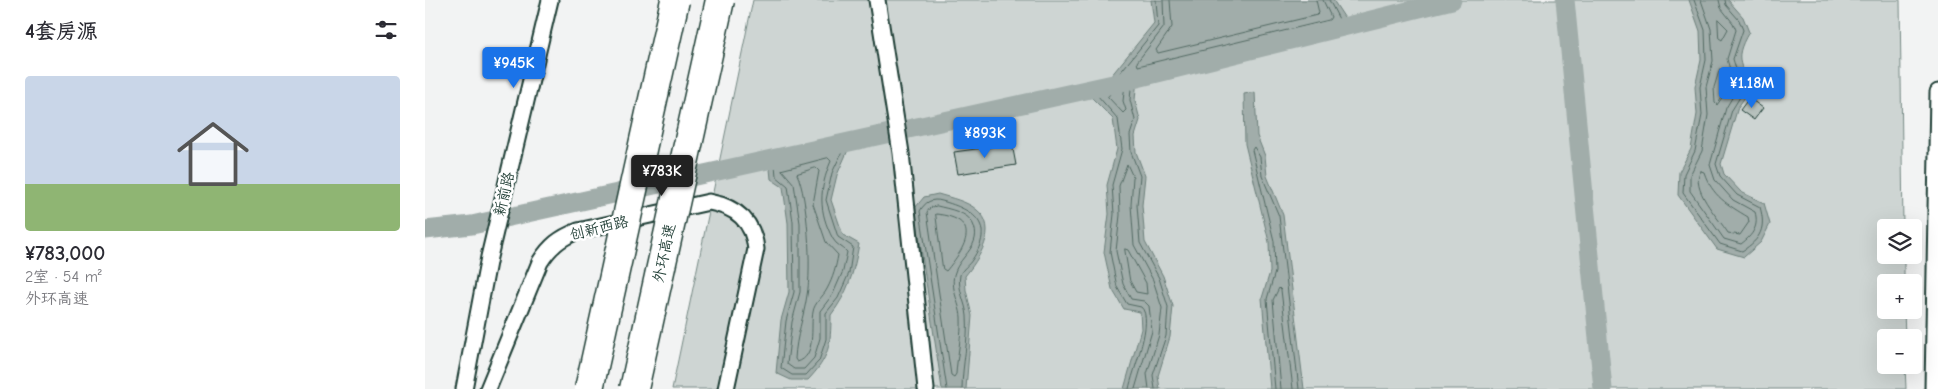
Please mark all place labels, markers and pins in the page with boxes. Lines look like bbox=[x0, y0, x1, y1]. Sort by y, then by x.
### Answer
pin: ¥945K bbox=[479, 46, 549, 89]
pin: ¥1.18M bbox=[1711, 66, 1793, 109]
pin: ¥893K bbox=[950, 116, 1020, 159]
pin: ¥783K bbox=[627, 154, 697, 197]

